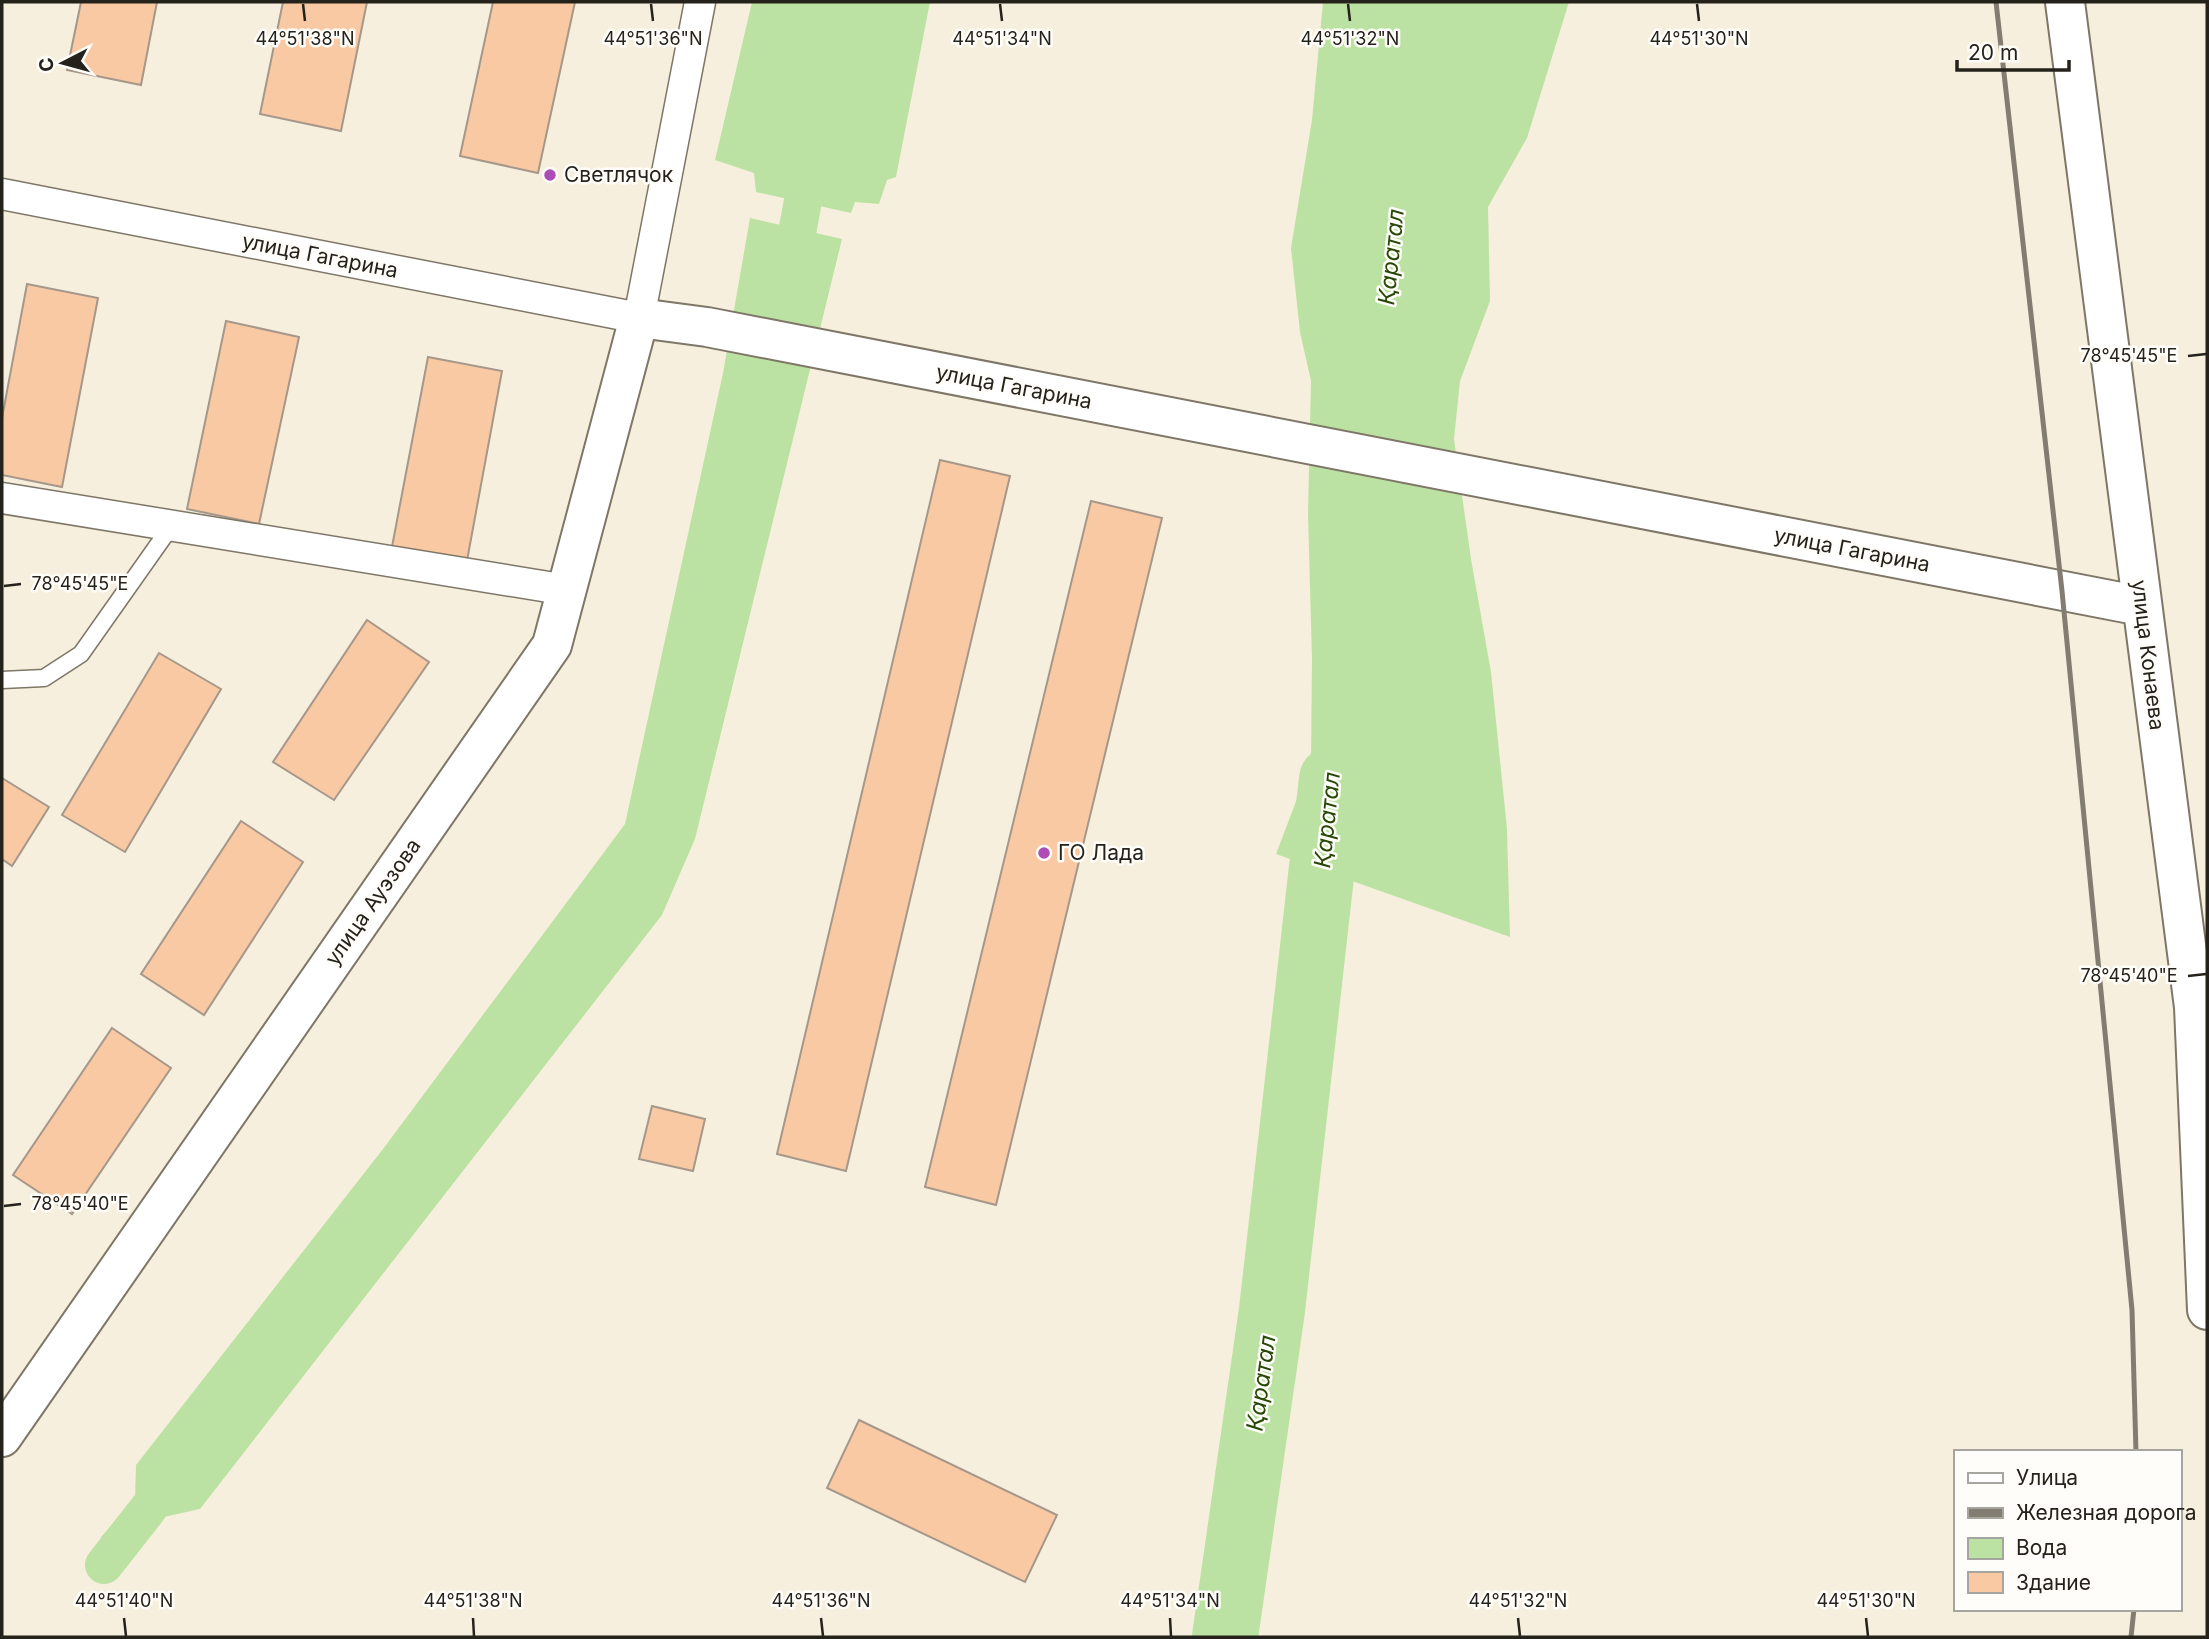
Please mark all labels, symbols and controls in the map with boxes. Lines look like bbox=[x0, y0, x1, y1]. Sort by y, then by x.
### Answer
north arrow bbox=[28, 28, 98, 98]
text: 44°51'38"N bbox=[256, 28, 354, 49]
text: 44°51'36"N bbox=[604, 28, 703, 49]
text: 44°51'34"N bbox=[952, 28, 1052, 49]
text: 44°51'32"N bbox=[1301, 28, 1399, 49]
text: 44°51'30"N bbox=[1649, 28, 1749, 49]
scale bar bbox=[1957, 28, 2069, 72]
text: 20 m bbox=[1968, 40, 2018, 65]
text: С bbox=[34, 57, 59, 73]
place label: Светлячок bbox=[564, 162, 674, 187]
marker: Светлячок bbox=[542, 167, 558, 183]
water label: Қаратал bbox=[1372, 208, 1410, 306]
street label: улица Гагарина bbox=[240, 228, 400, 283]
text: 78°45'45"E bbox=[2081, 345, 2177, 366]
street label: улица Гагарина bbox=[934, 359, 1094, 414]
street label: улица Гагарина bbox=[1772, 522, 1932, 577]
text: 78°45'45"E bbox=[32, 573, 128, 594]
street label: улица Конаева bbox=[2127, 578, 2170, 732]
water label: Қаратал bbox=[1308, 771, 1346, 869]
street label: улица Ауэзова bbox=[320, 834, 426, 970]
place label: ГО Лада bbox=[1058, 840, 1144, 865]
marker: ГО Лада bbox=[1036, 845, 1052, 861]
text: 78°45'40"E bbox=[2080, 965, 2178, 986]
text: 78°45'40"E bbox=[31, 1193, 129, 1214]
water label: Қаратал bbox=[1240, 1333, 1282, 1433]
legend bbox=[1954, 1450, 2181, 1611]
text: Улица bbox=[2016, 1465, 2078, 1490]
text: Железная дорога bbox=[2016, 1500, 2196, 1525]
text: Вода bbox=[2016, 1535, 2067, 1560]
text: Здание bbox=[2016, 1570, 2091, 1595]
text: 44°51'40"N bbox=[75, 1590, 173, 1611]
text: 44°51'38"N bbox=[424, 1590, 522, 1611]
text: 44°51'36"N bbox=[772, 1590, 871, 1611]
text: 44°51'34"N bbox=[1120, 1590, 1220, 1611]
text: 44°51'32"N bbox=[1469, 1590, 1567, 1611]
text: 44°51'30"N bbox=[1816, 1590, 1916, 1611]

